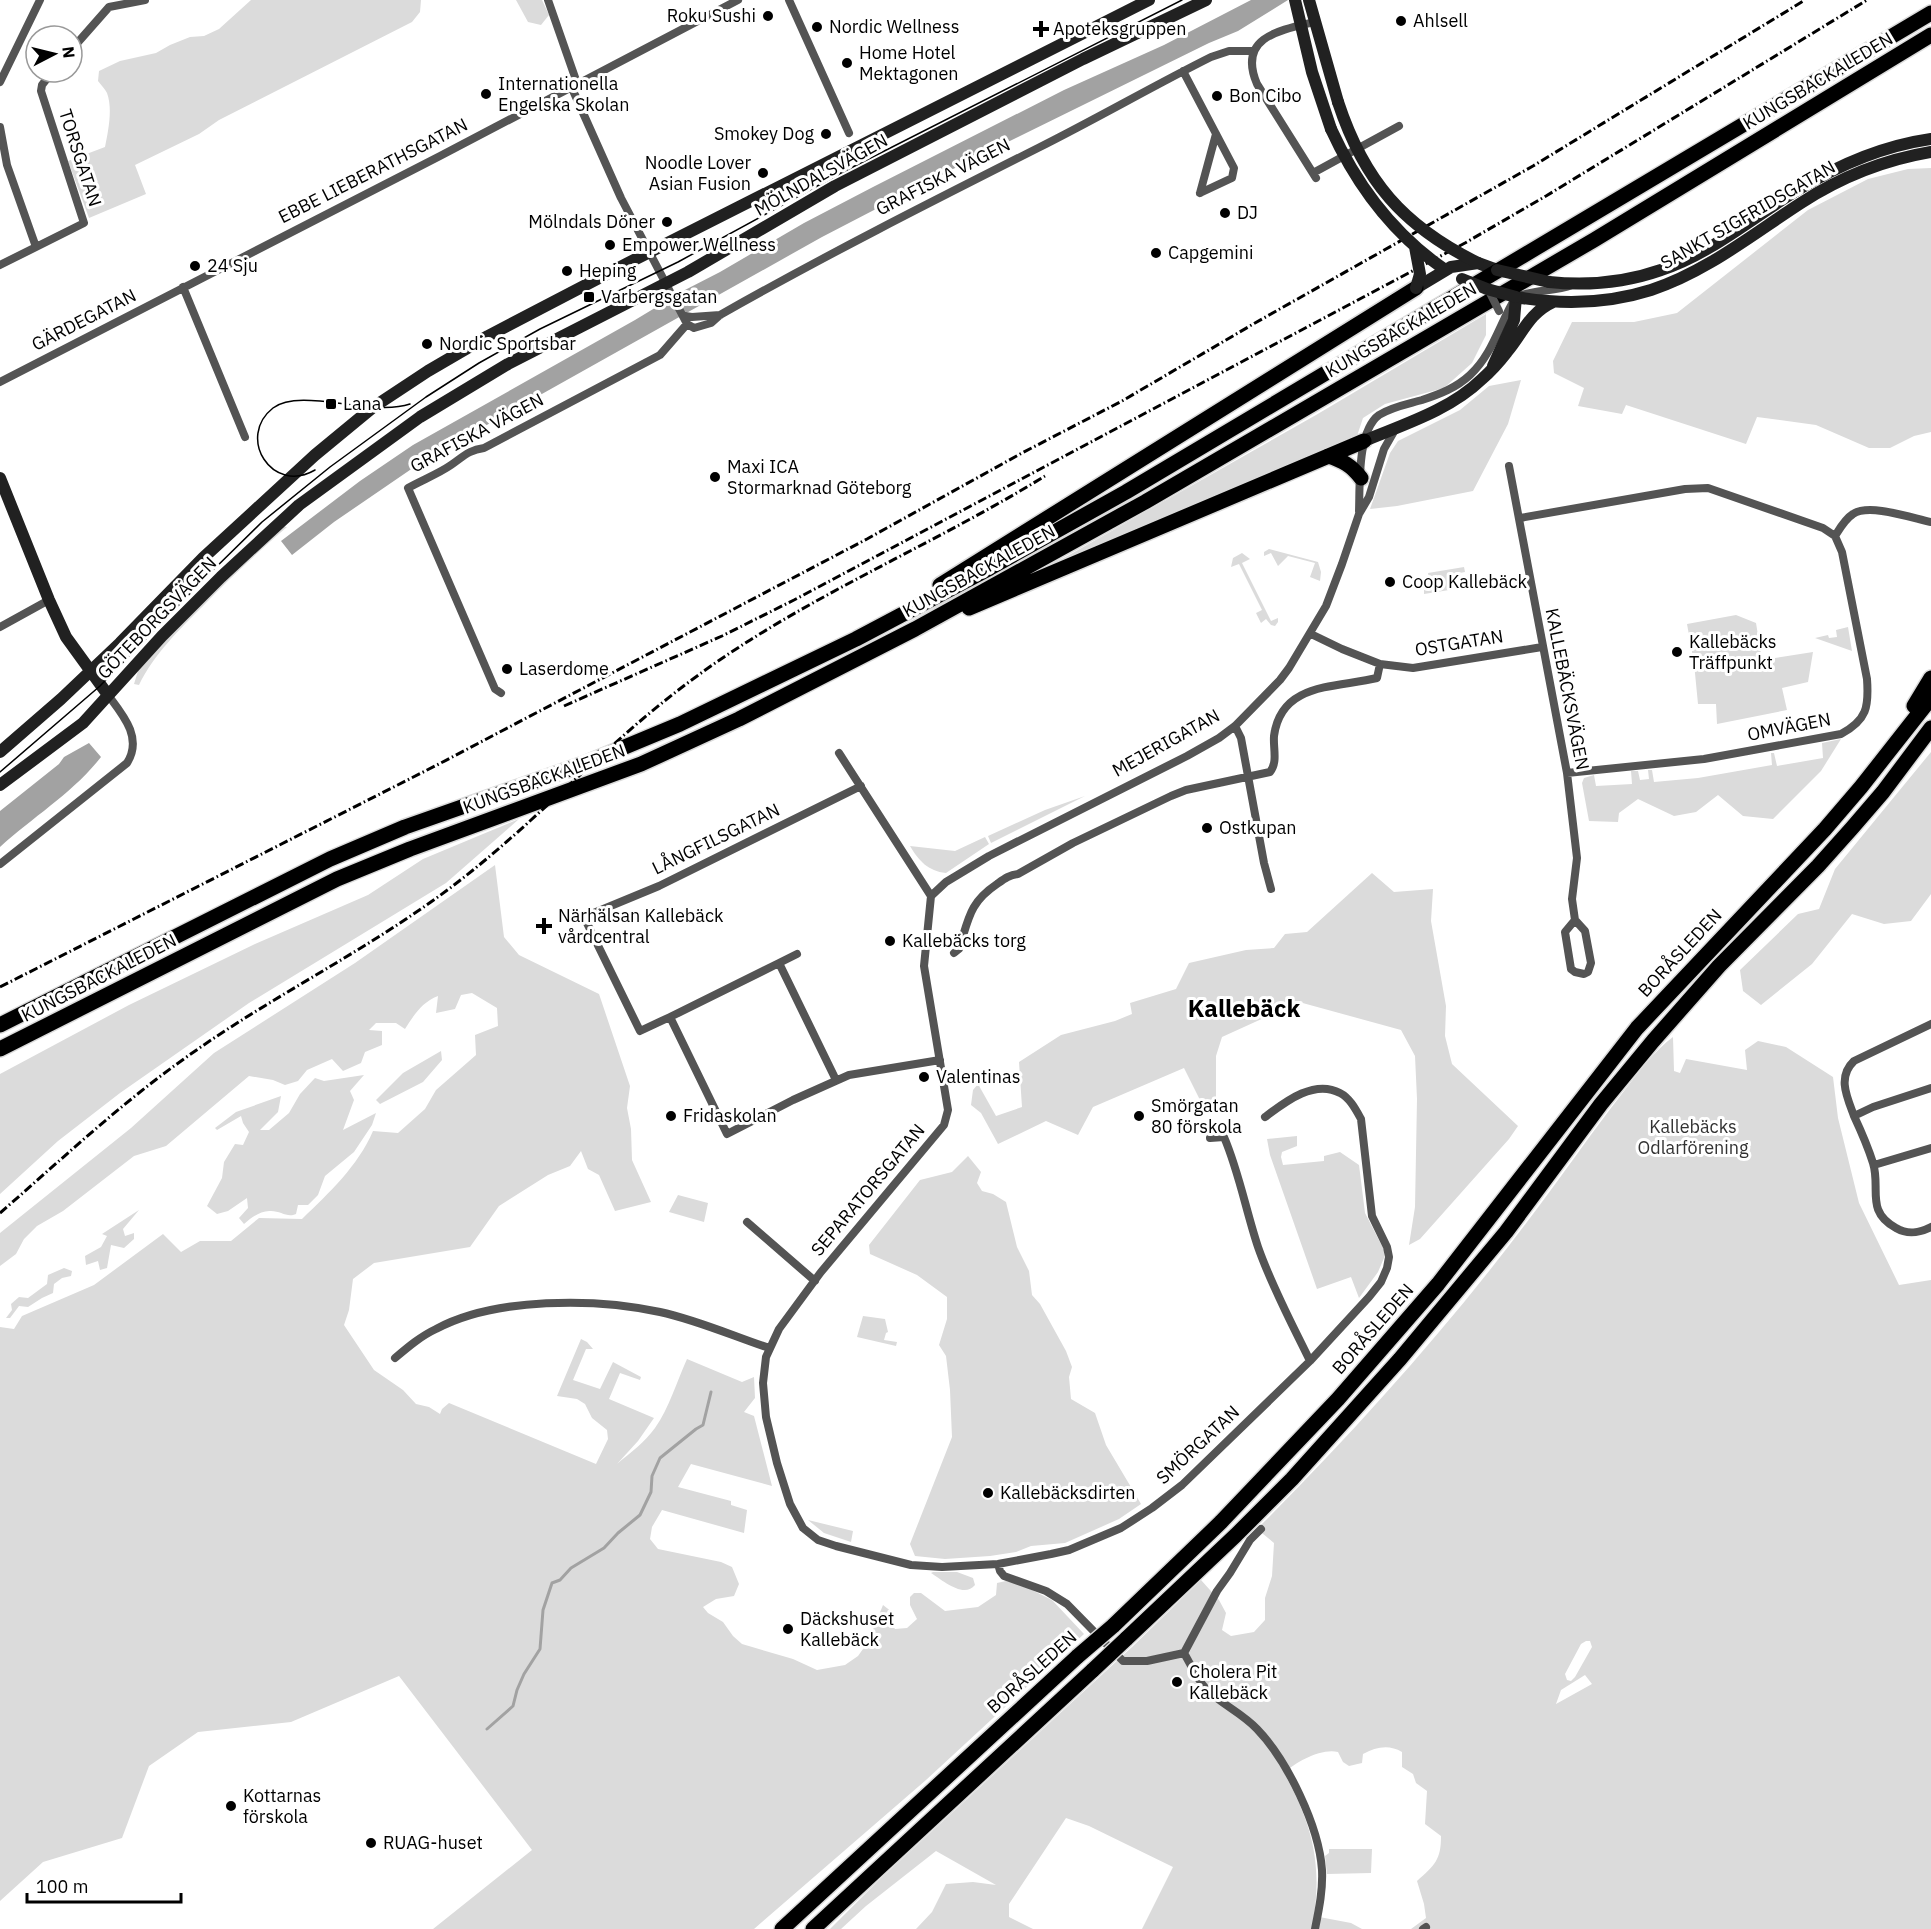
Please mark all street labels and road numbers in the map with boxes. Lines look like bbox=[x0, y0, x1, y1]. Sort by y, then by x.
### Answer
street label: KUNGSBACKALEDEN bbox=[1738, 27, 1897, 134]
street label: TORSGATAN bbox=[54, 106, 107, 209]
street label: EBBE LIEBERATHSGATAN bbox=[274, 113, 471, 228]
street label: MÖLNDALSVÄGEN bbox=[750, 128, 892, 221]
street label: GRAFISKA VÄGEN bbox=[872, 133, 1014, 220]
street label: SANKT SIGFRIDSGATAN bbox=[1656, 155, 1839, 274]
street label: KUNGSBACKALEDEN bbox=[1321, 277, 1481, 382]
street label: GÄRDEGATAN bbox=[28, 283, 140, 356]
street label: GRAFISKA VÄGEN bbox=[406, 388, 547, 477]
street label: KUNGSBACKALEDEN bbox=[898, 519, 1059, 622]
street label: GÖTEBORGSVÄGEN bbox=[92, 551, 221, 684]
street label: KALLEBÄCKSVÄGEN bbox=[1541, 606, 1594, 772]
street label: OSTGATAN bbox=[1413, 624, 1505, 661]
street label: MEJERIGATAN bbox=[1108, 704, 1224, 782]
street label: OMVÄGEN bbox=[1745, 707, 1833, 746]
street label: KUNGSBACKALEDEN bbox=[460, 738, 628, 819]
street label: LÅNGFILSGATAN bbox=[648, 797, 783, 879]
street label: BORÅSLEDEN bbox=[1632, 903, 1727, 1002]
street label: KUNGSBACKALEDEN bbox=[17, 928, 180, 1027]
street label: SEPARATORSGATAN bbox=[806, 1119, 930, 1260]
street label: BORÅSLEDEN bbox=[1326, 1278, 1418, 1379]
street label: SMÖRGATAN bbox=[1151, 1400, 1244, 1489]
street label: BORÅSLEDEN bbox=[981, 1625, 1081, 1718]

